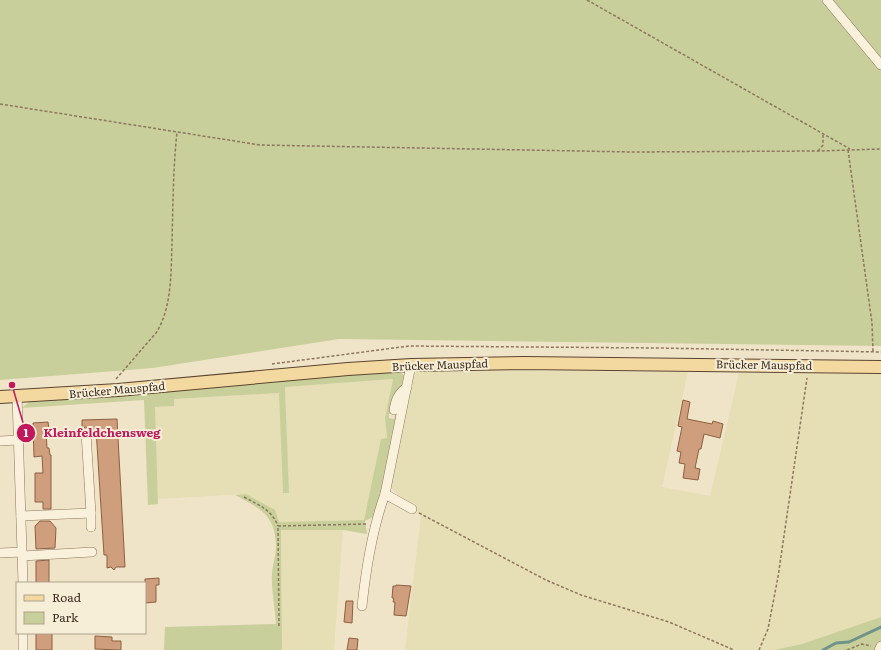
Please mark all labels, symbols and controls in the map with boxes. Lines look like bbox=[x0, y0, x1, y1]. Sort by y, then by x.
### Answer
street label: Brücker Mauspfad bbox=[392, 354, 489, 374]
street label: Brücker Mauspfad bbox=[716, 355, 813, 373]
street label: Brücker Mauspfad bbox=[68, 377, 166, 401]
callout: Kleinfeldchensweg bbox=[16, 421, 169, 445]
text: 1 bbox=[24, 423, 29, 441]
text: Kleinfeldchensweg bbox=[43, 423, 161, 441]
legend bbox=[16, 582, 146, 634]
text: Road bbox=[52, 588, 82, 606]
text: Park bbox=[52, 608, 79, 626]

